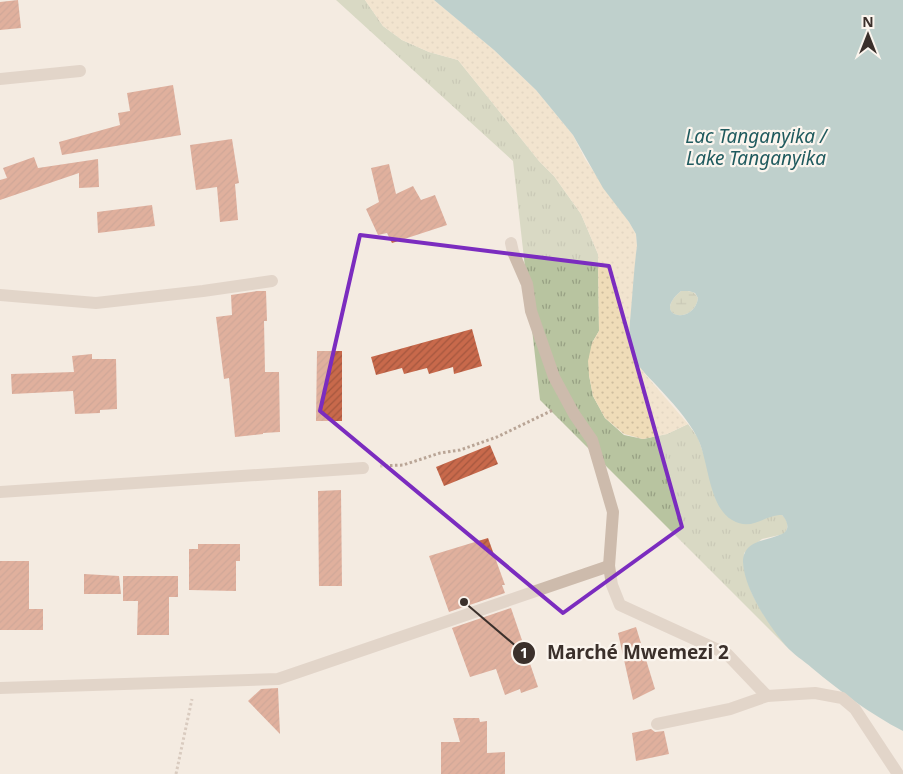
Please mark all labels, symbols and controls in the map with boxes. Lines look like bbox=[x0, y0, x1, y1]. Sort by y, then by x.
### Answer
north arrow bbox=[843, 10, 893, 60]
text: N bbox=[862, 12, 874, 31]
water label: Lac Tanganyika / Lake Tanganyika bbox=[685, 123, 829, 171]
callout: Marché Mwemezi 2 bbox=[512, 636, 739, 670]
text: Marché Mwemezi 2 bbox=[547, 639, 729, 665]
text: 1 bbox=[520, 642, 528, 662]

